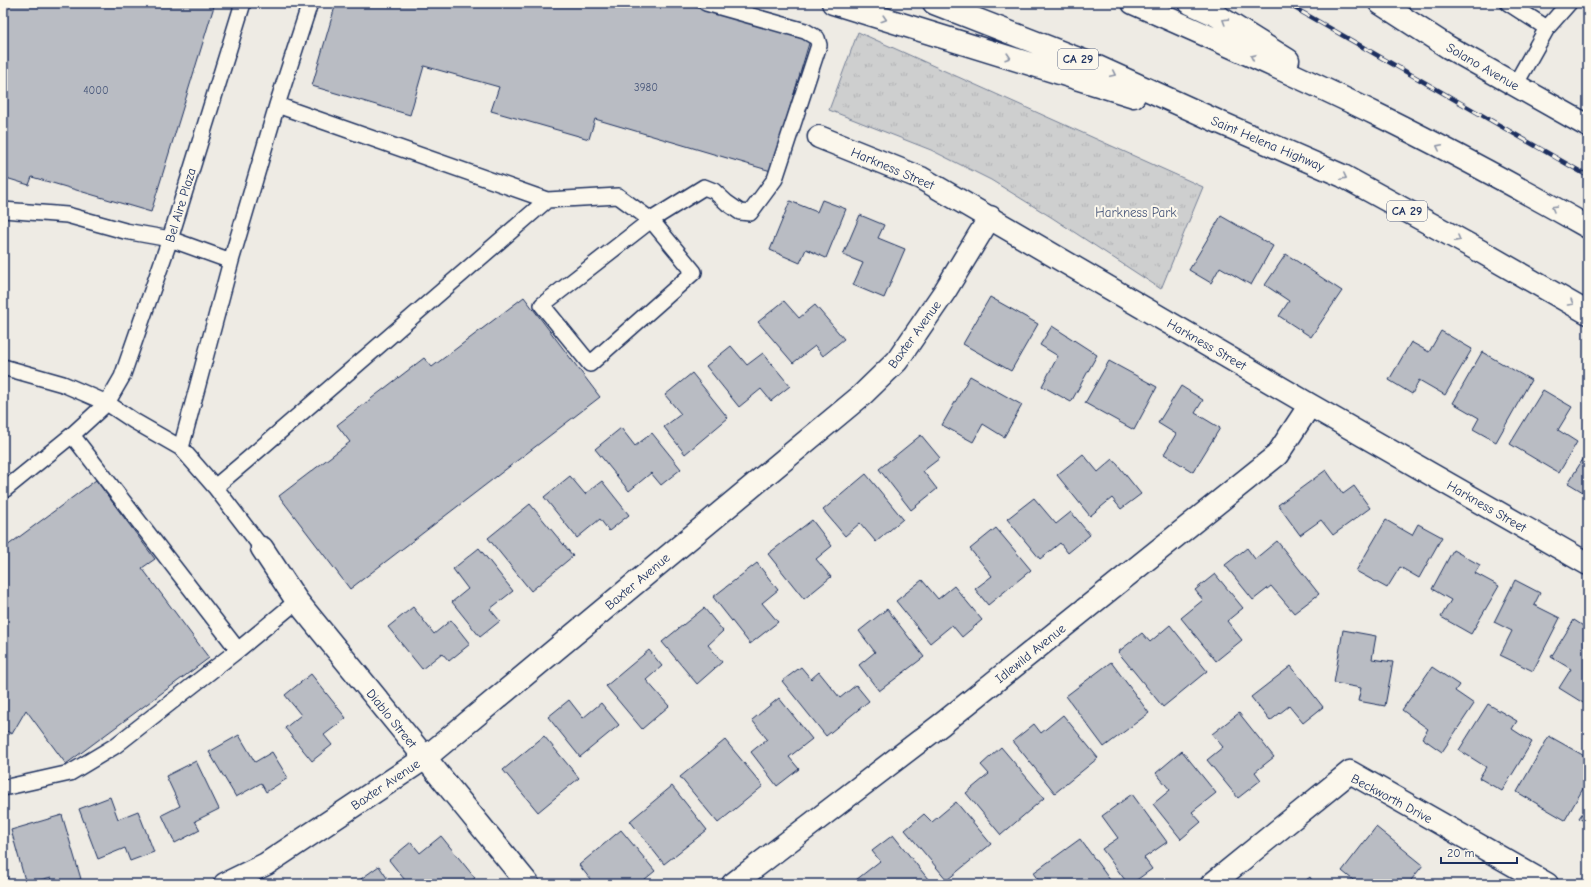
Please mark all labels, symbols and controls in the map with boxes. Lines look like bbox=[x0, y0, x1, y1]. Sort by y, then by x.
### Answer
one-way arrow bbox=[880, 14, 887, 23]
one-way arrow bbox=[1222, 18, 1229, 25]
street label: Solano Avenue bbox=[1444, 40, 1522, 94]
road number: CA 29 bbox=[1058, 49, 1098, 69]
one-way arrow bbox=[1004, 52, 1011, 61]
one-way arrow bbox=[1250, 54, 1257, 62]
one-way arrow bbox=[1109, 69, 1117, 77]
house number: 3980 bbox=[634, 81, 658, 94]
house number: 4000 bbox=[83, 84, 109, 97]
street label: Saint Helena Highway bbox=[1209, 113, 1327, 174]
street label: Harkness Street bbox=[849, 144, 938, 193]
one-way arrow bbox=[1436, 144, 1444, 152]
street label: Bel Aire Plaza bbox=[162, 166, 199, 244]
one-way arrow bbox=[1340, 172, 1348, 180]
road number: CA 29 bbox=[1387, 201, 1427, 221]
park label: Harkness Park bbox=[1095, 205, 1177, 220]
one-way arrow bbox=[1551, 205, 1558, 212]
one-way arrow bbox=[1454, 234, 1462, 242]
street label: Baxter Avenue bbox=[885, 297, 944, 371]
one-way arrow bbox=[1567, 299, 1574, 306]
street label: Harkness Street bbox=[1164, 316, 1250, 374]
street label: Harkness Street bbox=[1444, 478, 1530, 536]
street label: Baxter Avenue bbox=[602, 550, 673, 613]
street label: Idlewild Avenue bbox=[992, 620, 1069, 686]
street label: Diablo Street bbox=[363, 686, 421, 752]
street label: Baxter Avenue bbox=[348, 756, 423, 813]
street label: Beckworth Drive bbox=[1349, 771, 1435, 826]
scale bar bbox=[1441, 839, 1517, 865]
text: 20 m bbox=[1447, 846, 1475, 860]

